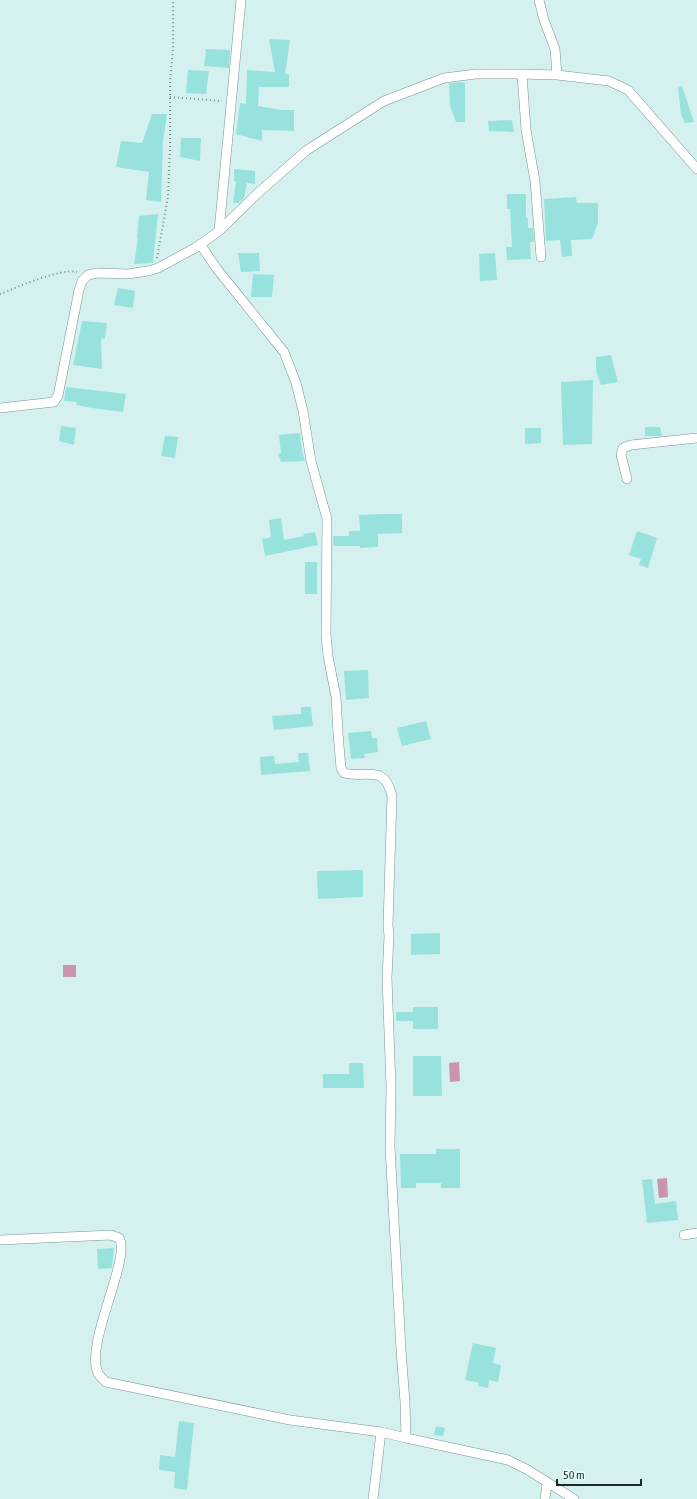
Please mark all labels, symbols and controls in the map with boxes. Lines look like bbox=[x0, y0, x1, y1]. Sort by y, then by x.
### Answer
scale bar bbox=[557, 1461, 641, 1487]
text: 50 m bbox=[563, 1468, 585, 1482]

